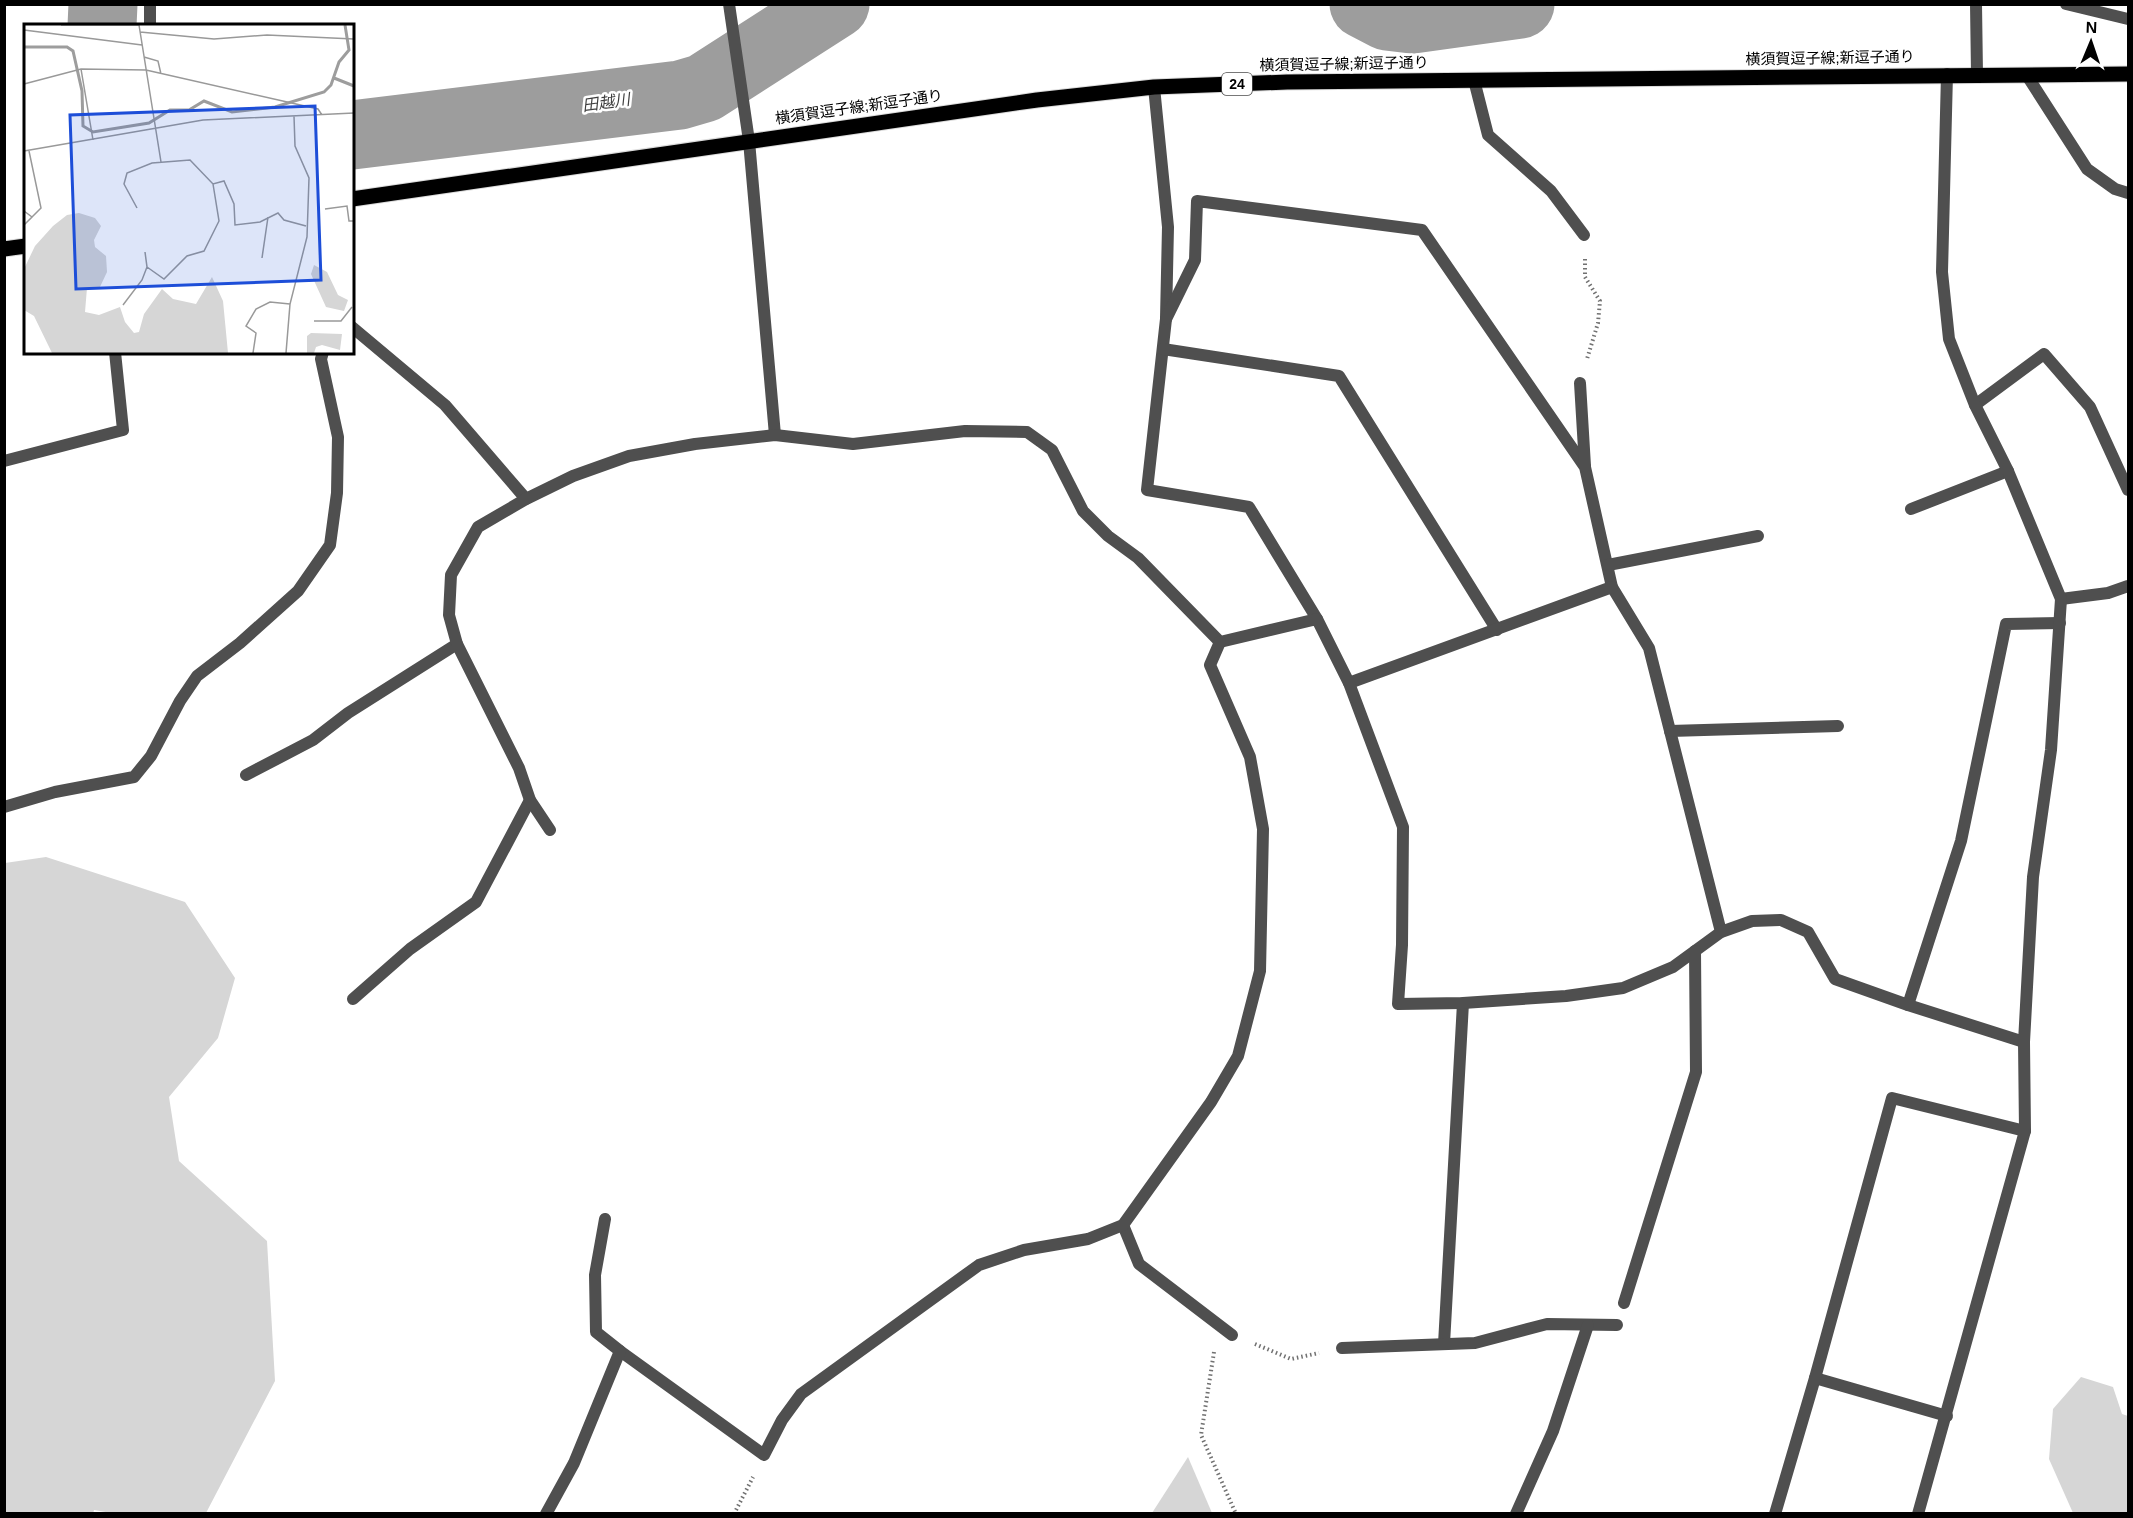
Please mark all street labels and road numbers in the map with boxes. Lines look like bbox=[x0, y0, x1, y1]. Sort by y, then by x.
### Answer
street label: 横須賀逗子線;新逗子通り bbox=[1745, 48, 1915, 67]
street label: 横須賀逗子線;新逗子通り bbox=[1259, 54, 1429, 73]
road number: 24 bbox=[1222, 73, 1252, 95]
street label: 横須賀逗子線;新逗子通り bbox=[774, 86, 944, 127]

